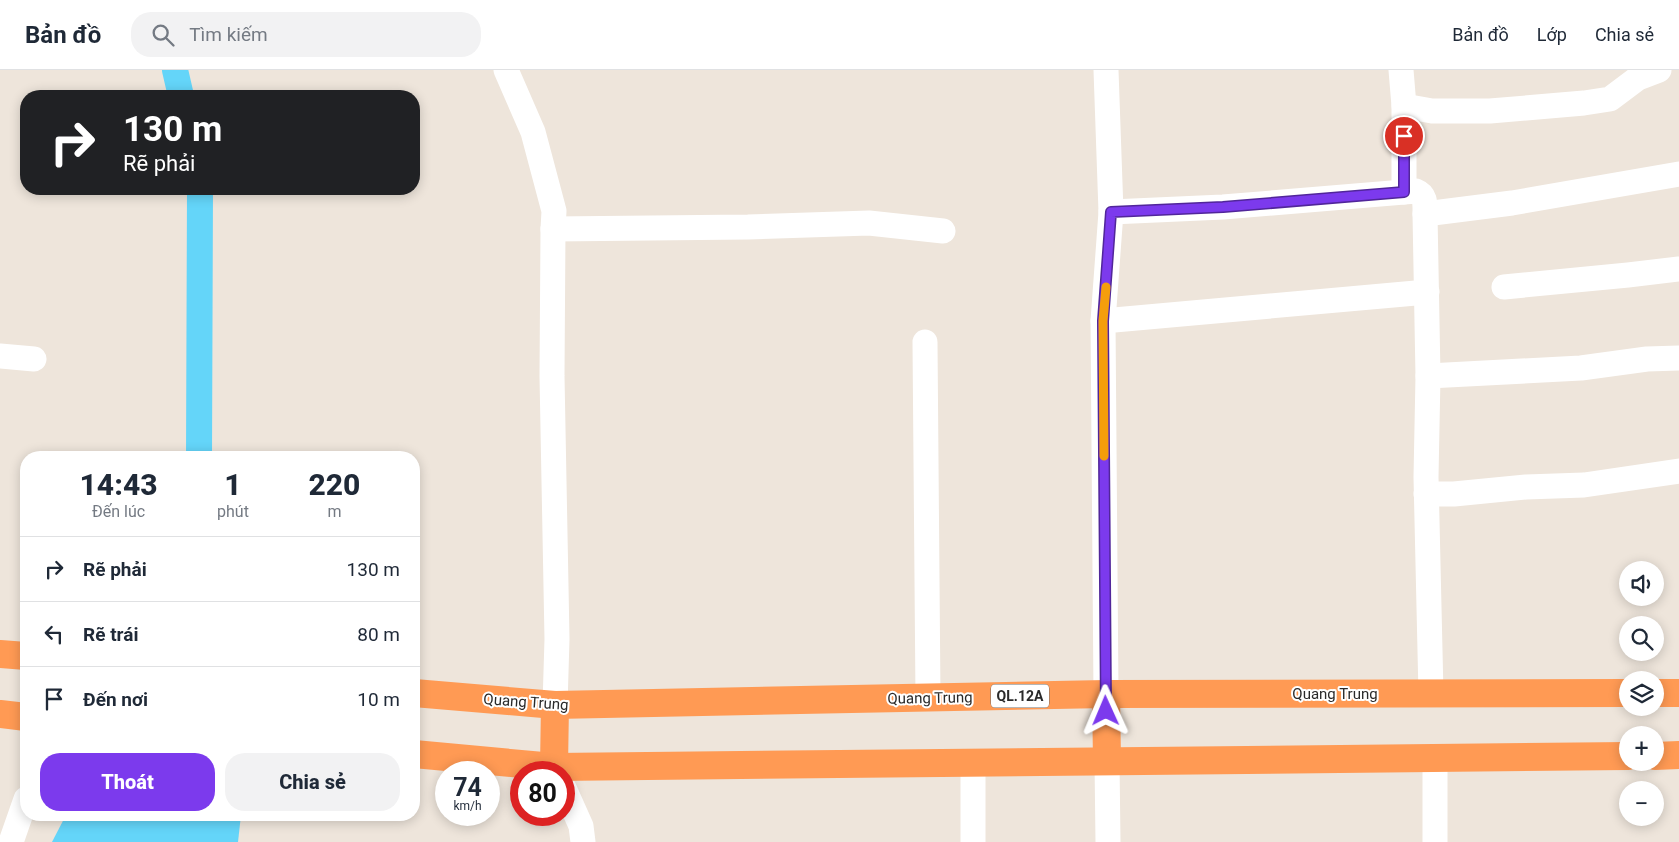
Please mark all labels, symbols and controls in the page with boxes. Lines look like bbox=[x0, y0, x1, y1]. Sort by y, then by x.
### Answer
search box bbox=[131, 12, 481, 57]
text: Bản đồ bbox=[25, 21, 101, 49]
icon: search bbox=[149, 21, 177, 49]
text: Tìm kiếm bbox=[189, 23, 268, 46]
text: Bản đồ bbox=[1452, 24, 1509, 45]
text: Lớp bbox=[1537, 24, 1567, 45]
text: Chia sẻ bbox=[1595, 24, 1654, 45]
text: 130 m bbox=[123, 109, 222, 150]
icon: right bbox=[40, 110, 105, 175]
pin bbox=[1383, 115, 1425, 157]
icon: arrive bbox=[1390, 122, 1418, 150]
text: Rẽ phải bbox=[123, 151, 195, 176]
text: 14:43 bbox=[80, 467, 158, 502]
text: 1 bbox=[224, 467, 242, 502]
text: 220 bbox=[308, 467, 360, 502]
text: Đến lúc bbox=[92, 502, 145, 521]
text: phút bbox=[217, 502, 249, 521]
text: m bbox=[327, 502, 341, 521]
icon: right bbox=[40, 555, 68, 583]
text: Rẽ phải bbox=[83, 558, 147, 581]
text: 130 m bbox=[347, 558, 400, 581]
map controls bbox=[1619, 561, 1664, 826]
button: sound bbox=[1619, 561, 1664, 606]
button: search bbox=[1619, 616, 1664, 661]
icon: left bbox=[40, 620, 68, 648]
text: Rẽ trái bbox=[83, 623, 138, 646]
text: 80 m bbox=[357, 623, 400, 646]
button: layers bbox=[1619, 671, 1664, 716]
road number: QL.12A bbox=[991, 684, 1049, 708]
position arrow bbox=[1079, 684, 1131, 736]
icon: arrive bbox=[40, 685, 68, 713]
street label: Quang Trung bbox=[1292, 685, 1378, 703]
text: Đến nơi bbox=[83, 688, 148, 711]
text: 10 m bbox=[357, 688, 400, 711]
street label: Quang Trung bbox=[887, 688, 973, 708]
street label: Quang Trung bbox=[483, 690, 569, 714]
button: + bbox=[1619, 726, 1664, 771]
button: Thoát bbox=[40, 753, 215, 811]
button: Chia sẻ bbox=[225, 753, 400, 811]
speed limit sign: 80 bbox=[510, 761, 575, 826]
text: 74 bbox=[453, 773, 482, 802]
button: − bbox=[1619, 781, 1664, 826]
text: km/h bbox=[453, 799, 482, 813]

